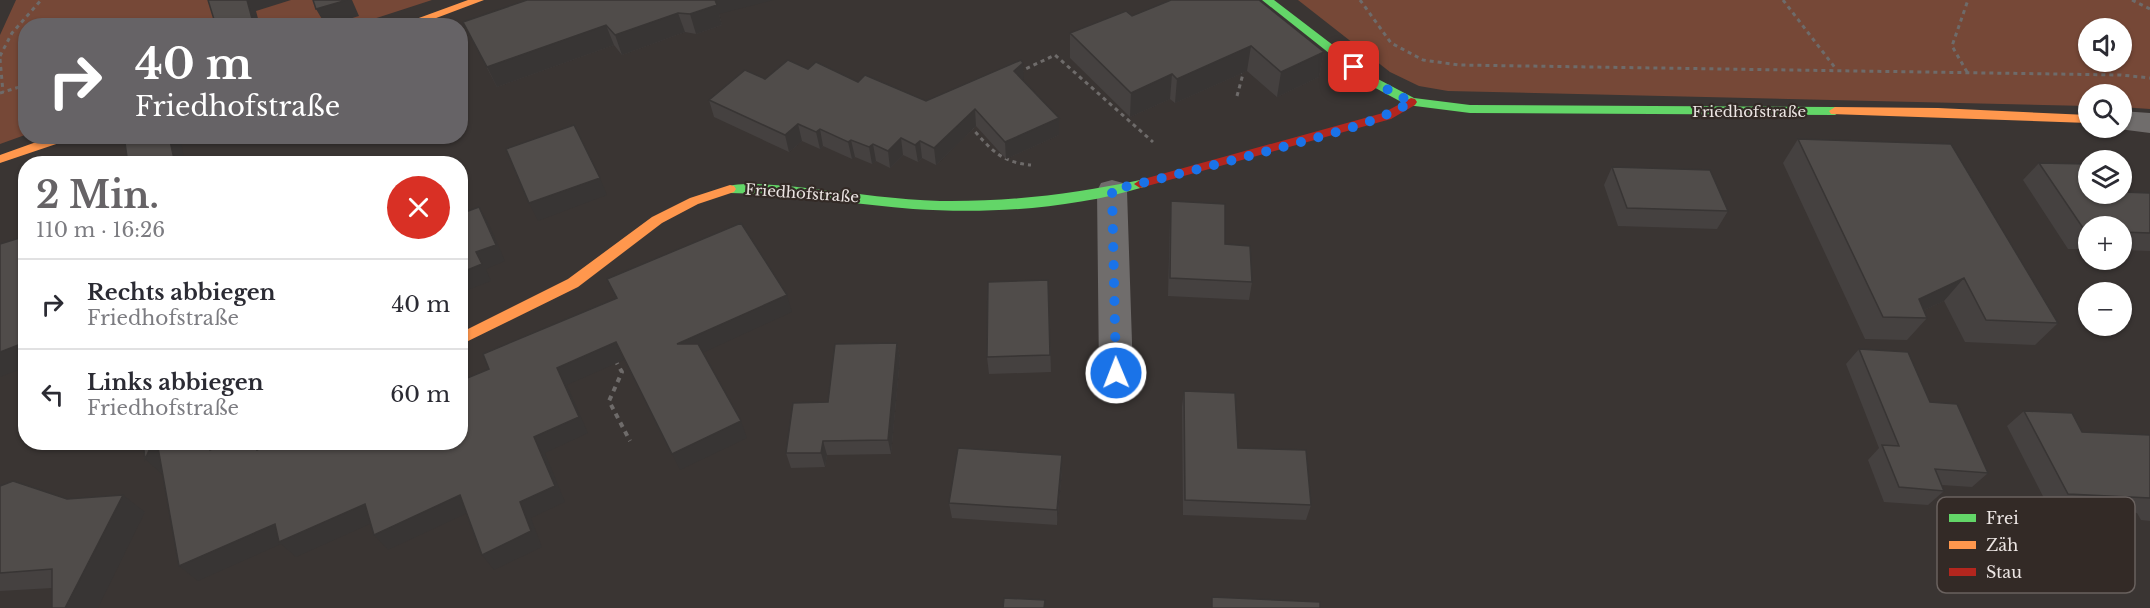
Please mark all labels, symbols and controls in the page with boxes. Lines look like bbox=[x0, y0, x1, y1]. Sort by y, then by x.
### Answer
map controls bbox=[2078, 18, 2132, 336]
button: sound bbox=[2078, 18, 2132, 72]
text: 40 m bbox=[135, 38, 252, 90]
pin bbox=[1328, 41, 1379, 92]
icon: right bbox=[36, 42, 114, 120]
icon: arrive bbox=[1337, 50, 1370, 83]
button: search bbox=[2078, 84, 2132, 138]
text: Friedhofstraße bbox=[135, 90, 340, 123]
street label: Friedhofstraße bbox=[1692, 102, 1806, 121]
button: layers bbox=[2078, 150, 2132, 204]
text: 2 Min. bbox=[36, 173, 159, 218]
button: close bbox=[387, 176, 450, 239]
street label: Friedhofstraße bbox=[744, 180, 860, 206]
button: + bbox=[2078, 216, 2132, 270]
text: 110 m · 16:26 bbox=[36, 218, 165, 242]
text: Rechts abbiegen bbox=[87, 279, 276, 306]
button: − bbox=[2078, 282, 2132, 336]
icon: right bbox=[36, 288, 69, 321]
text: 40 m bbox=[392, 291, 450, 318]
text: Friedhofstraße bbox=[87, 306, 239, 330]
position arrow bbox=[1084, 341, 1148, 405]
text: Links abbiegen bbox=[87, 369, 264, 396]
icon: left bbox=[36, 378, 69, 411]
text: 60 m bbox=[390, 381, 450, 408]
text: Friedhofstraße bbox=[87, 396, 239, 420]
legend bbox=[1937, 497, 2135, 593]
text: Frei bbox=[1986, 508, 2019, 528]
text: Zäh bbox=[1986, 535, 2018, 555]
text: Stau bbox=[1986, 562, 2022, 582]

